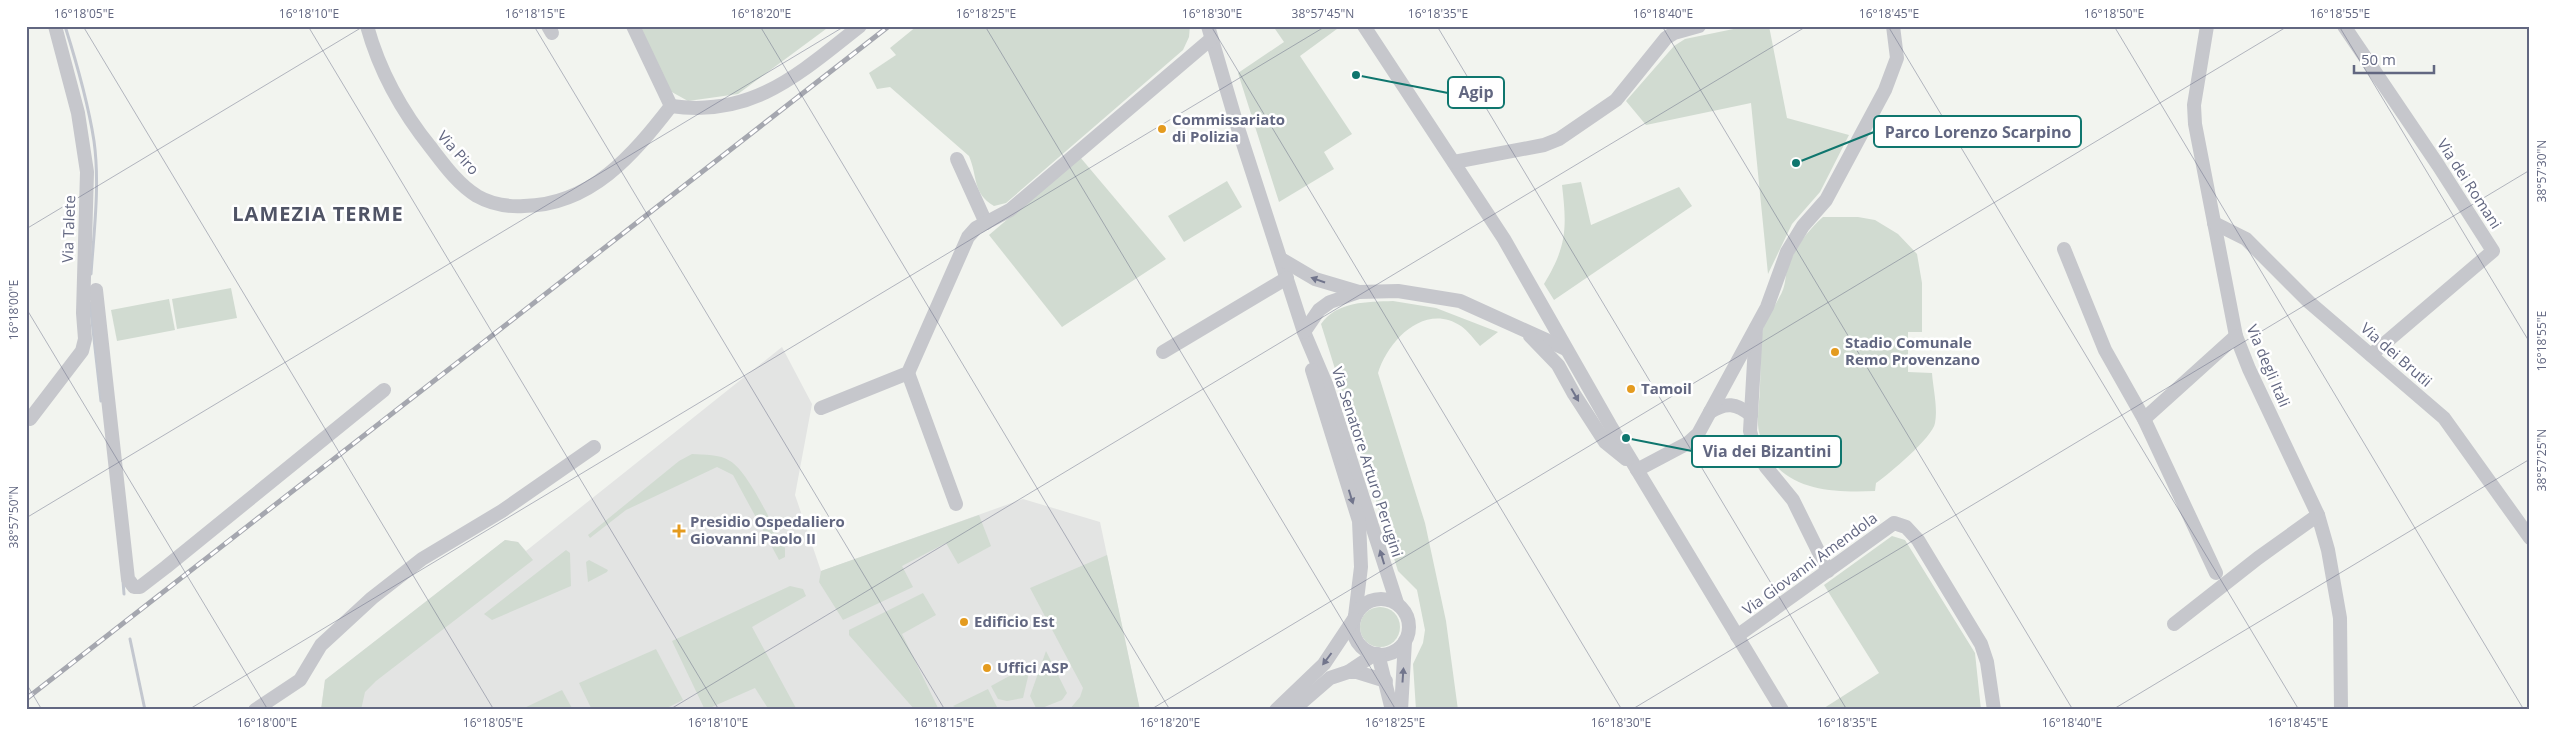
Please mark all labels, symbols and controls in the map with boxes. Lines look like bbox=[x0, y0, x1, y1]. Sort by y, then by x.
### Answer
text: 16°18'05"E bbox=[54, 5, 114, 22]
text: 16°18'10"E bbox=[279, 5, 339, 22]
text: 16°18'15"E bbox=[505, 5, 565, 22]
text: 16°18'20"E bbox=[731, 5, 791, 22]
text: 16°18'25"E bbox=[956, 5, 1016, 22]
text: 16°18'30"E bbox=[1182, 5, 1242, 22]
text: 38°57'45"N bbox=[1292, 5, 1354, 22]
text: 16°18'35"E bbox=[1408, 5, 1468, 22]
text: 16°18'40"E bbox=[1633, 5, 1693, 22]
text: 16°18'45"E bbox=[1859, 5, 1919, 22]
text: 16°18'50"E bbox=[2084, 5, 2144, 22]
text: 16°18'55"E bbox=[2310, 5, 2370, 22]
scale bar bbox=[2354, 42, 2434, 74]
text: 50 m bbox=[2361, 49, 2396, 69]
callout: Agip bbox=[1448, 77, 1504, 108]
text: Agip bbox=[1458, 81, 1494, 103]
place label: Commissariato di Polizia bbox=[1172, 109, 1285, 146]
callout: Parco Lorenzo Scarpino bbox=[1874, 116, 2081, 147]
text: Parco Lorenzo Scarpino bbox=[1885, 121, 2071, 143]
marker: Commissariato di Polizia bbox=[1156, 123, 1168, 135]
street label: Via Piro bbox=[434, 126, 484, 179]
street label: Via dei Romani bbox=[2433, 135, 2506, 232]
text: 38°57'30"N bbox=[2533, 140, 2550, 202]
street label: Via Talete bbox=[57, 195, 79, 263]
district label: LAMEZIA TERME bbox=[232, 200, 404, 227]
one-way arrow bbox=[1311, 275, 1326, 283]
text: 16°18'00"E bbox=[5, 280, 22, 340]
text: 16°18'55"E bbox=[2533, 311, 2550, 371]
street label: Via dei Brutii bbox=[2357, 318, 2436, 391]
street label: Via degli Itali bbox=[2243, 321, 2295, 410]
place label: Stadio Comunale Remo Provenzano bbox=[1845, 332, 1980, 369]
marker: Stadio Comunale Remo Provenzano bbox=[1829, 346, 1841, 358]
street label: Via Senatore Arturo Perugini bbox=[1328, 364, 1408, 559]
place label: Tamoil bbox=[1641, 378, 1692, 398]
marker: Tamoil bbox=[1625, 383, 1637, 395]
one-way arrow bbox=[1570, 389, 1579, 402]
text: 38°57'25"N bbox=[2533, 429, 2550, 491]
callout: Via dei Bizantini bbox=[1692, 436, 1841, 467]
text: Via dei Bizantini bbox=[1703, 440, 1831, 462]
text: 38°57'50"N bbox=[5, 486, 22, 548]
one-way arrow bbox=[1348, 490, 1356, 505]
street label: Via Giovanni Amendola bbox=[1738, 508, 1881, 619]
place label: Presidio Ospedaliero Giovanni Paolo II bbox=[690, 511, 845, 548]
marker: Presidio Ospedaliero Giovanni Paolo II bbox=[672, 524, 686, 538]
one-way arrow bbox=[1377, 549, 1385, 564]
place label: Edificio Est bbox=[974, 611, 1055, 631]
marker: Edificio Est bbox=[958, 616, 970, 628]
one-way arrow bbox=[1322, 652, 1333, 665]
place label: Uffici ASP bbox=[997, 657, 1069, 677]
marker: Uffici ASP bbox=[981, 662, 993, 674]
one-way arrow bbox=[1399, 667, 1407, 683]
text: 16°18'00"E bbox=[237, 714, 297, 731]
text: 16°18'05"E bbox=[463, 714, 523, 731]
text: 16°18'10"E bbox=[688, 714, 748, 731]
text: 16°18'15"E bbox=[914, 714, 974, 731]
text: 16°18'20"E bbox=[1140, 714, 1200, 731]
text: 16°18'25"E bbox=[1365, 714, 1425, 731]
text: 16°18'30"E bbox=[1591, 714, 1651, 731]
text: 16°18'35"E bbox=[1817, 714, 1877, 731]
text: 16°18'40"E bbox=[2042, 714, 2102, 731]
text: 16°18'45"E bbox=[2268, 714, 2328, 731]

